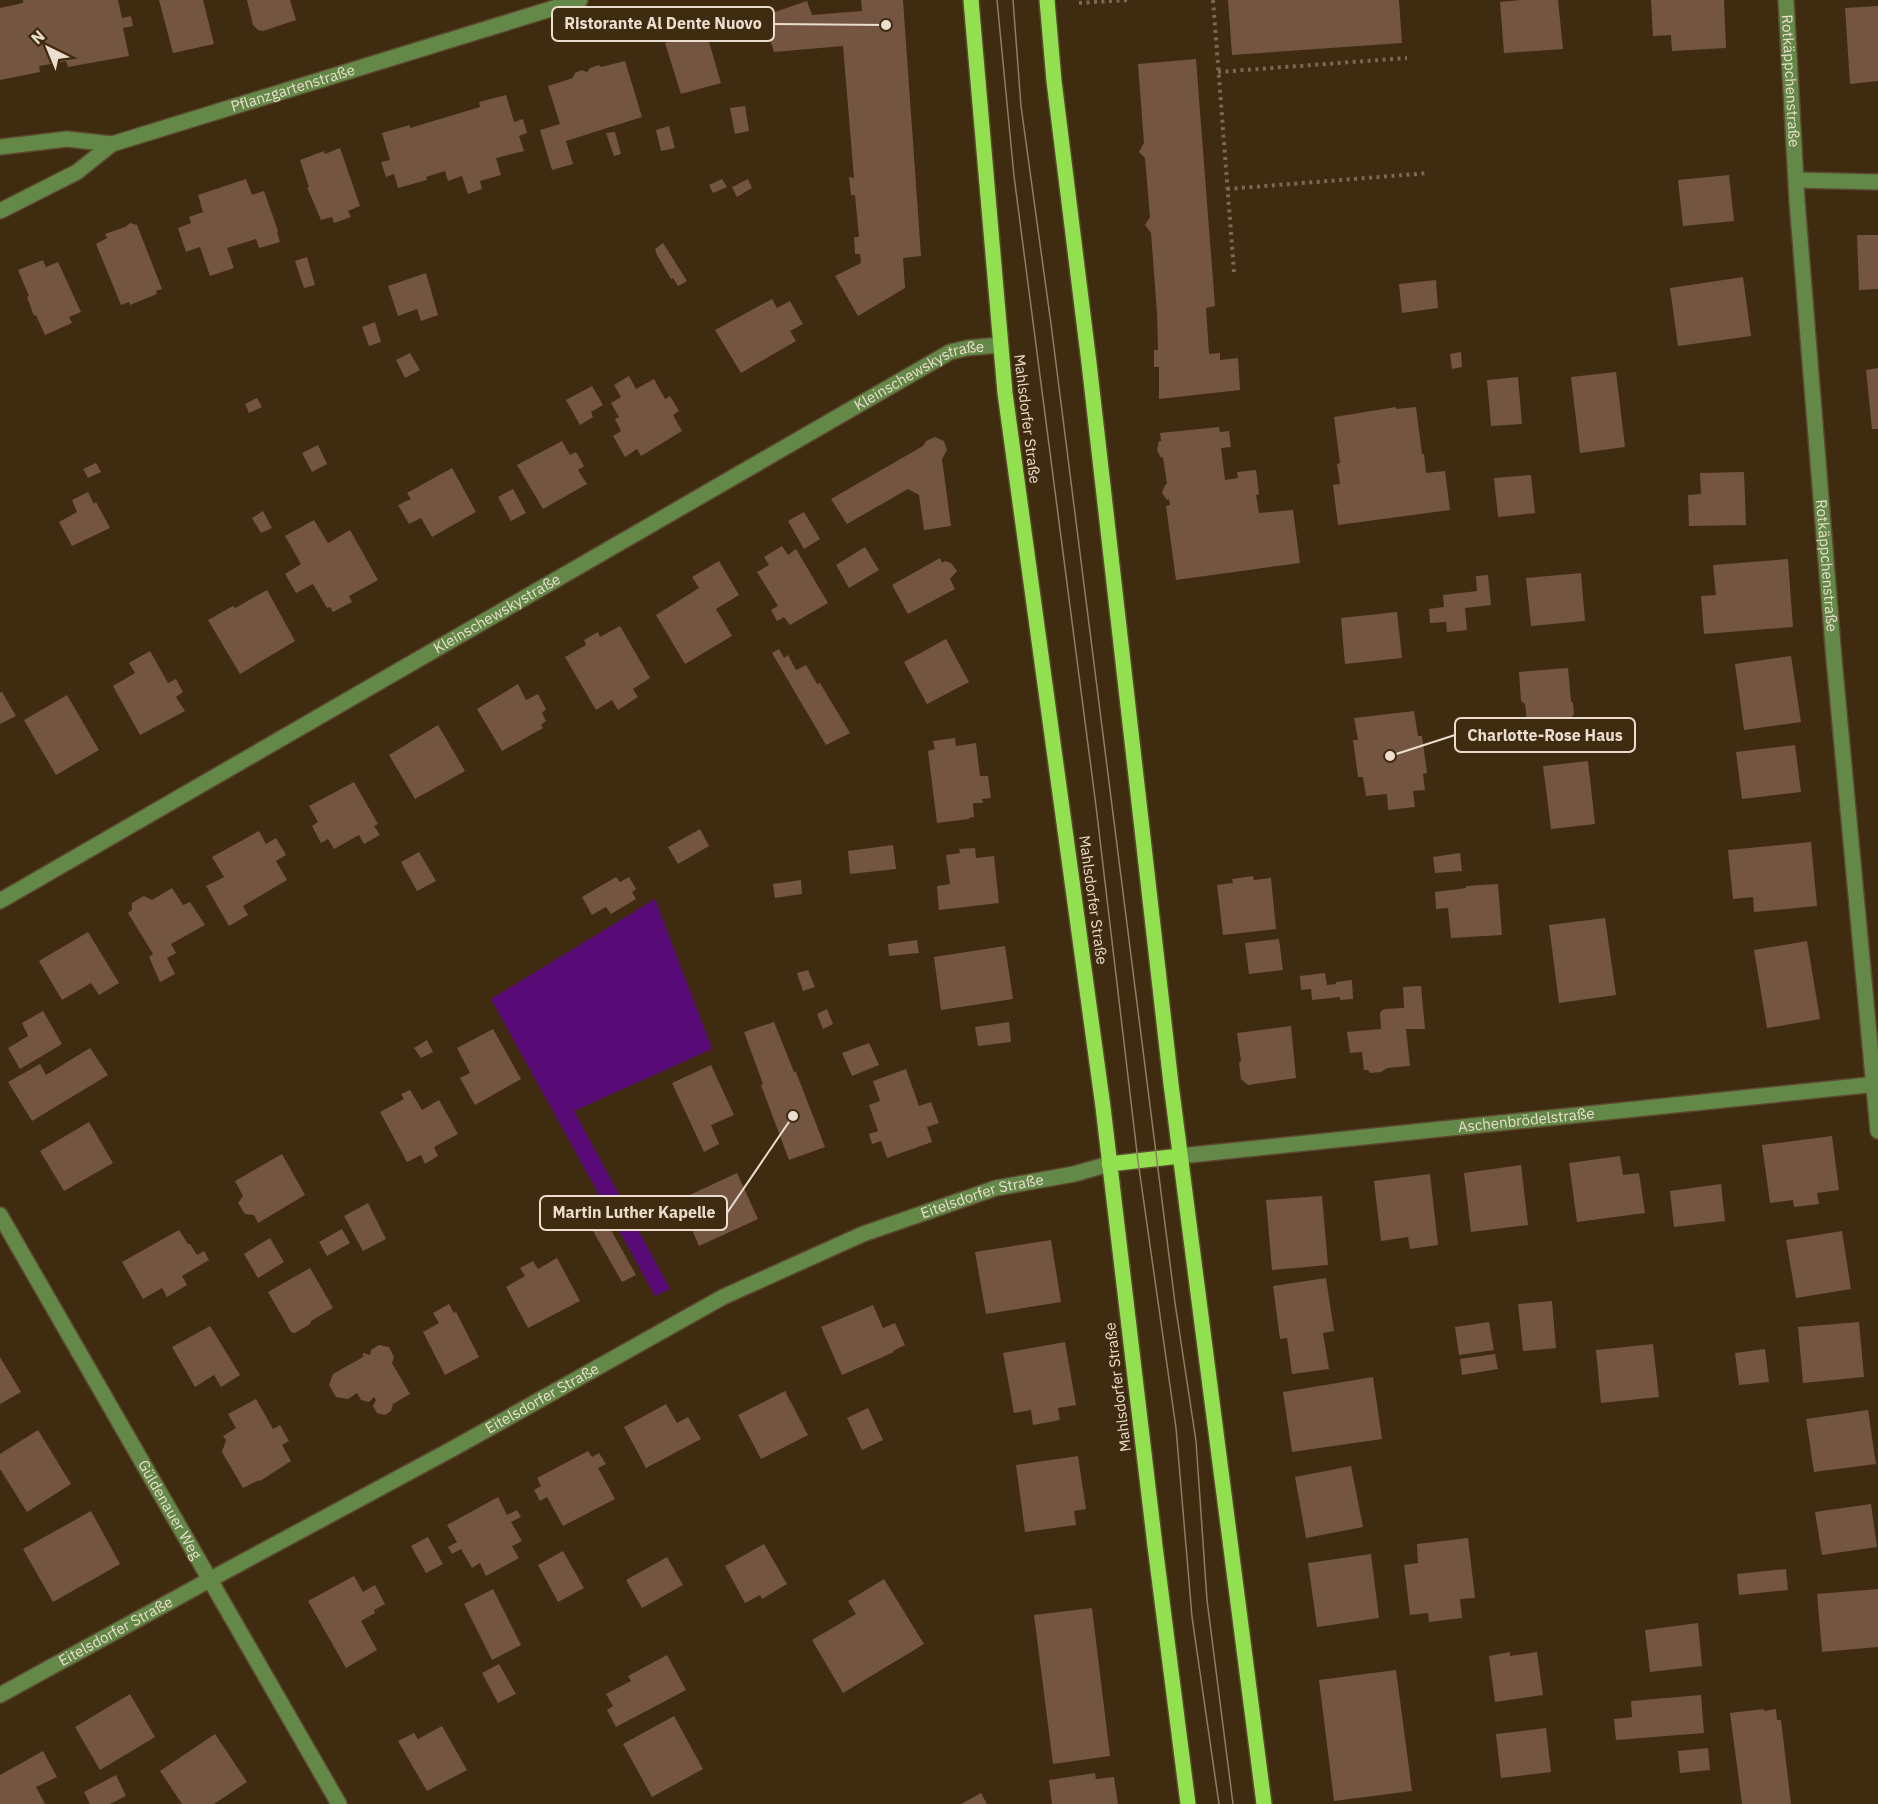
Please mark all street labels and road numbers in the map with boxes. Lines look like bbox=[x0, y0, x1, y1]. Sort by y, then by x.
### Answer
street label: Rotkäppchenstraße bbox=[1778, 14, 1804, 148]
street label: Pflanzgartenstraße bbox=[228, 60, 357, 116]
street label: Kleinschewskystraße bbox=[851, 336, 985, 414]
street label: Mahlsdorfer Straße bbox=[1010, 353, 1045, 485]
street label: Rotkäppchenstraße bbox=[1812, 498, 1842, 633]
street label: Kleinschewskystraße bbox=[430, 569, 564, 658]
street label: Mahlsdorfer Straße bbox=[1075, 834, 1112, 966]
street label: Aschenbrödelstraße bbox=[1457, 1103, 1595, 1136]
street label: Eitelsdorfer Straße bbox=[918, 1170, 1045, 1222]
street label: Mahlsdorfer Straße bbox=[1100, 1321, 1135, 1453]
street label: Eitelsdorfer Straße bbox=[482, 1359, 602, 1438]
street label: Güldenauer Weg bbox=[134, 1456, 206, 1563]
street label: Eitelsdorfer Straße bbox=[55, 1592, 176, 1670]

